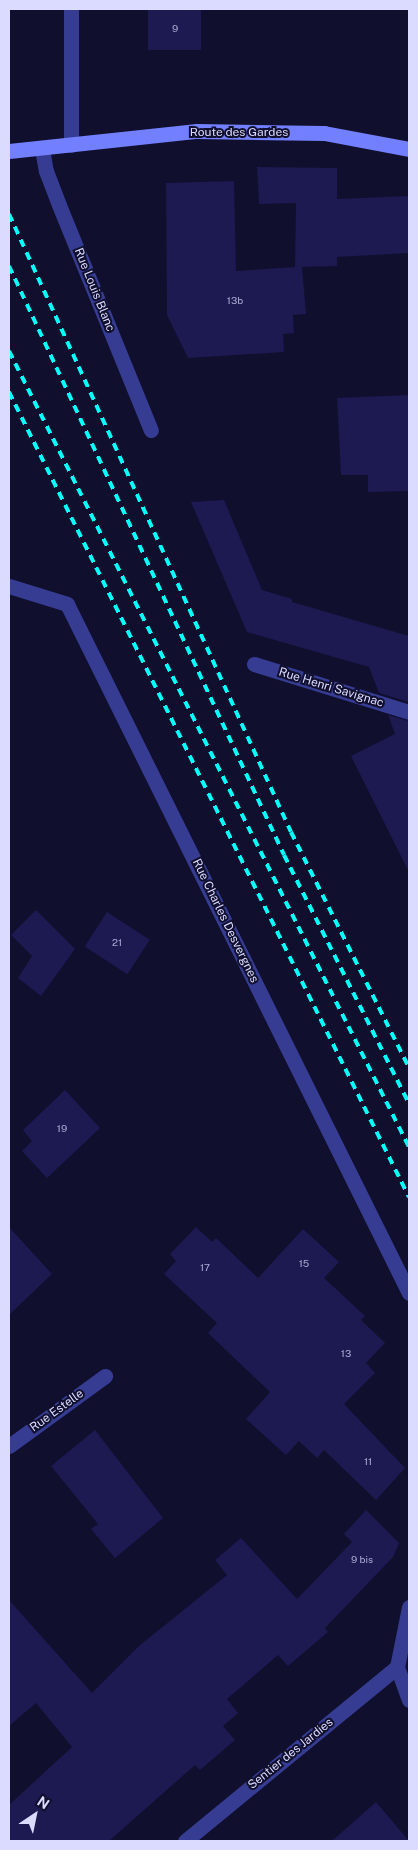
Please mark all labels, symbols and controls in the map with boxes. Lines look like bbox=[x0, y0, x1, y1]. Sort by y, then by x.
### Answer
house number: 9 bbox=[172, 23, 178, 35]
street label: Route des Gardes bbox=[190, 126, 288, 140]
street label: Rue Louis Blanc bbox=[71, 246, 117, 334]
house number: 13b bbox=[227, 295, 243, 307]
street label: Rue Henri Savignac bbox=[277, 665, 385, 711]
street label: Rue Charles Desvergnes bbox=[189, 857, 261, 985]
house number: 21 bbox=[112, 937, 122, 949]
house number: 19 bbox=[57, 1123, 67, 1135]
house number: 15 bbox=[299, 1258, 309, 1270]
house number: 17 bbox=[200, 1262, 210, 1274]
house number: 13 bbox=[341, 1348, 351, 1360]
street label: Rue Estelle bbox=[27, 1387, 87, 1435]
house number: 11 bbox=[364, 1456, 372, 1468]
house number: 9 bis bbox=[351, 1554, 373, 1566]
street label: Sentier des Jardies bbox=[246, 1715, 336, 1793]
north arrow bbox=[10, 1790, 60, 1840]
text: N bbox=[34, 1793, 52, 1812]

